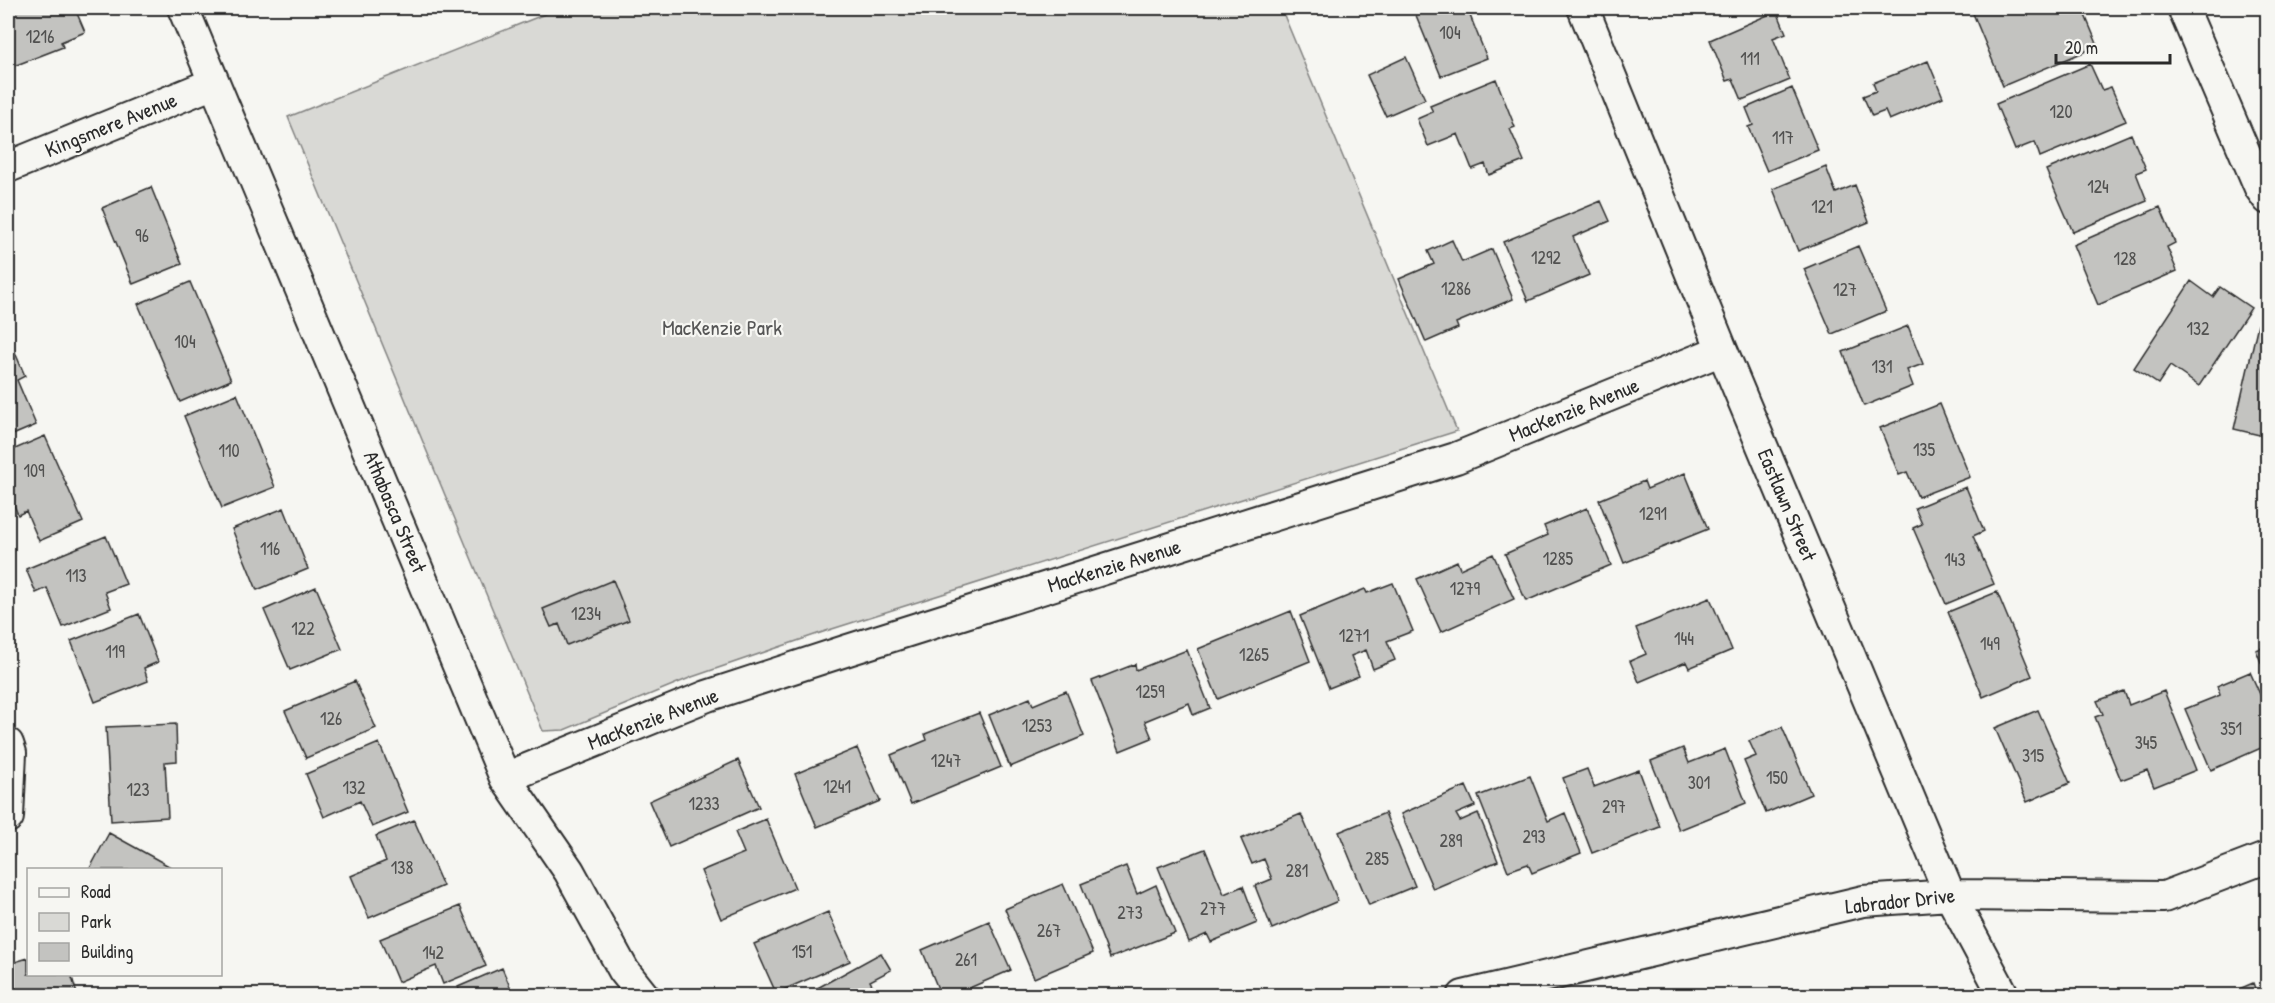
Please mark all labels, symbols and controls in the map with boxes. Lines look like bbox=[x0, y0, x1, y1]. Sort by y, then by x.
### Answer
house number: 104 bbox=[1439, 20, 1461, 45]
house number: 1216 bbox=[26, 24, 54, 49]
scale bar bbox=[2056, 27, 2170, 65]
text: 20 m bbox=[2065, 35, 2098, 60]
house number: 111 bbox=[1740, 46, 1760, 71]
street label: Kingsmere Avenue bbox=[41, 85, 181, 164]
house number: 120 bbox=[2049, 99, 2073, 124]
house number: 117 bbox=[1772, 125, 1794, 150]
house number: 124 bbox=[2087, 174, 2109, 199]
house number: 121 bbox=[1811, 194, 1833, 219]
house number: 96 bbox=[135, 223, 149, 248]
house number: 1292 bbox=[1531, 245, 1562, 270]
house number: 128 bbox=[2114, 246, 2137, 271]
house number: 1286 bbox=[1441, 276, 1471, 301]
house number: 127 bbox=[1833, 277, 1857, 302]
park label: MacKenzie Park bbox=[662, 313, 782, 342]
house number: 132 bbox=[2186, 316, 2210, 341]
house number: 104 bbox=[174, 329, 196, 354]
house number: 131 bbox=[1871, 354, 1893, 379]
street label: MacKenzie Avenue bbox=[1504, 370, 1643, 449]
house number: 135 bbox=[1913, 437, 1935, 462]
house number: 110 bbox=[218, 438, 240, 463]
street label: Eastlawn Street bbox=[1751, 444, 1824, 566]
street label: Athabasca Street bbox=[357, 446, 434, 578]
house number: 109 bbox=[23, 458, 45, 483]
house number: 1291 bbox=[1639, 501, 1667, 526]
street label: MacKenzie Avenue bbox=[1044, 532, 1184, 600]
house number: 116 bbox=[260, 536, 280, 561]
house number: 1285 bbox=[1543, 546, 1574, 571]
house number: 143 bbox=[1944, 547, 1966, 572]
house number: 113 bbox=[65, 563, 87, 588]
house number: 1279 bbox=[1450, 576, 1481, 601]
house number: 1234 bbox=[571, 601, 601, 626]
house number: 122 bbox=[291, 616, 315, 641]
house number: 1271 bbox=[1339, 623, 1369, 648]
house number: 144 bbox=[1674, 626, 1694, 651]
house number: 149 bbox=[1980, 631, 2000, 656]
house number: 119 bbox=[105, 639, 125, 664]
house number: 1265 bbox=[1239, 642, 1269, 667]
house number: 1259 bbox=[1135, 679, 1165, 704]
street label: MacKenzie Avenue bbox=[583, 680, 722, 757]
house number: 126 bbox=[320, 706, 342, 731]
house number: 1253 bbox=[1022, 713, 1052, 738]
house number: 351 bbox=[2220, 716, 2242, 741]
house number: 345 bbox=[2135, 730, 2158, 755]
house number: 315 bbox=[2022, 743, 2044, 768]
house number: 1247 bbox=[931, 748, 961, 773]
house number: 150 bbox=[1766, 765, 1788, 790]
house number: 301 bbox=[1688, 770, 1710, 795]
house number: 1241 bbox=[823, 774, 851, 799]
house number: 132 bbox=[342, 775, 366, 800]
house number: 123 bbox=[126, 777, 150, 802]
house number: 1233 bbox=[688, 791, 720, 816]
house number: 297 bbox=[1602, 794, 1626, 819]
house number: 293 bbox=[1522, 824, 1546, 849]
house number: 289 bbox=[1440, 828, 1463, 853]
house number: 285 bbox=[1365, 846, 1389, 871]
house number: 138 bbox=[391, 855, 413, 880]
house number: 281 bbox=[1286, 858, 1308, 883]
legend bbox=[27, 868, 222, 976]
text: Road bbox=[81, 879, 111, 904]
street label: Labrador Drive bbox=[1844, 880, 1956, 921]
house number: 277 bbox=[1200, 896, 1226, 921]
house number: 273 bbox=[1117, 900, 1143, 925]
text: Park bbox=[81, 909, 112, 934]
house number: 267 bbox=[1037, 918, 1061, 943]
text: Building bbox=[81, 939, 133, 964]
house number: 151 bbox=[792, 939, 812, 964]
house number: 142 bbox=[422, 940, 444, 965]
house number: 261 bbox=[955, 947, 977, 972]

